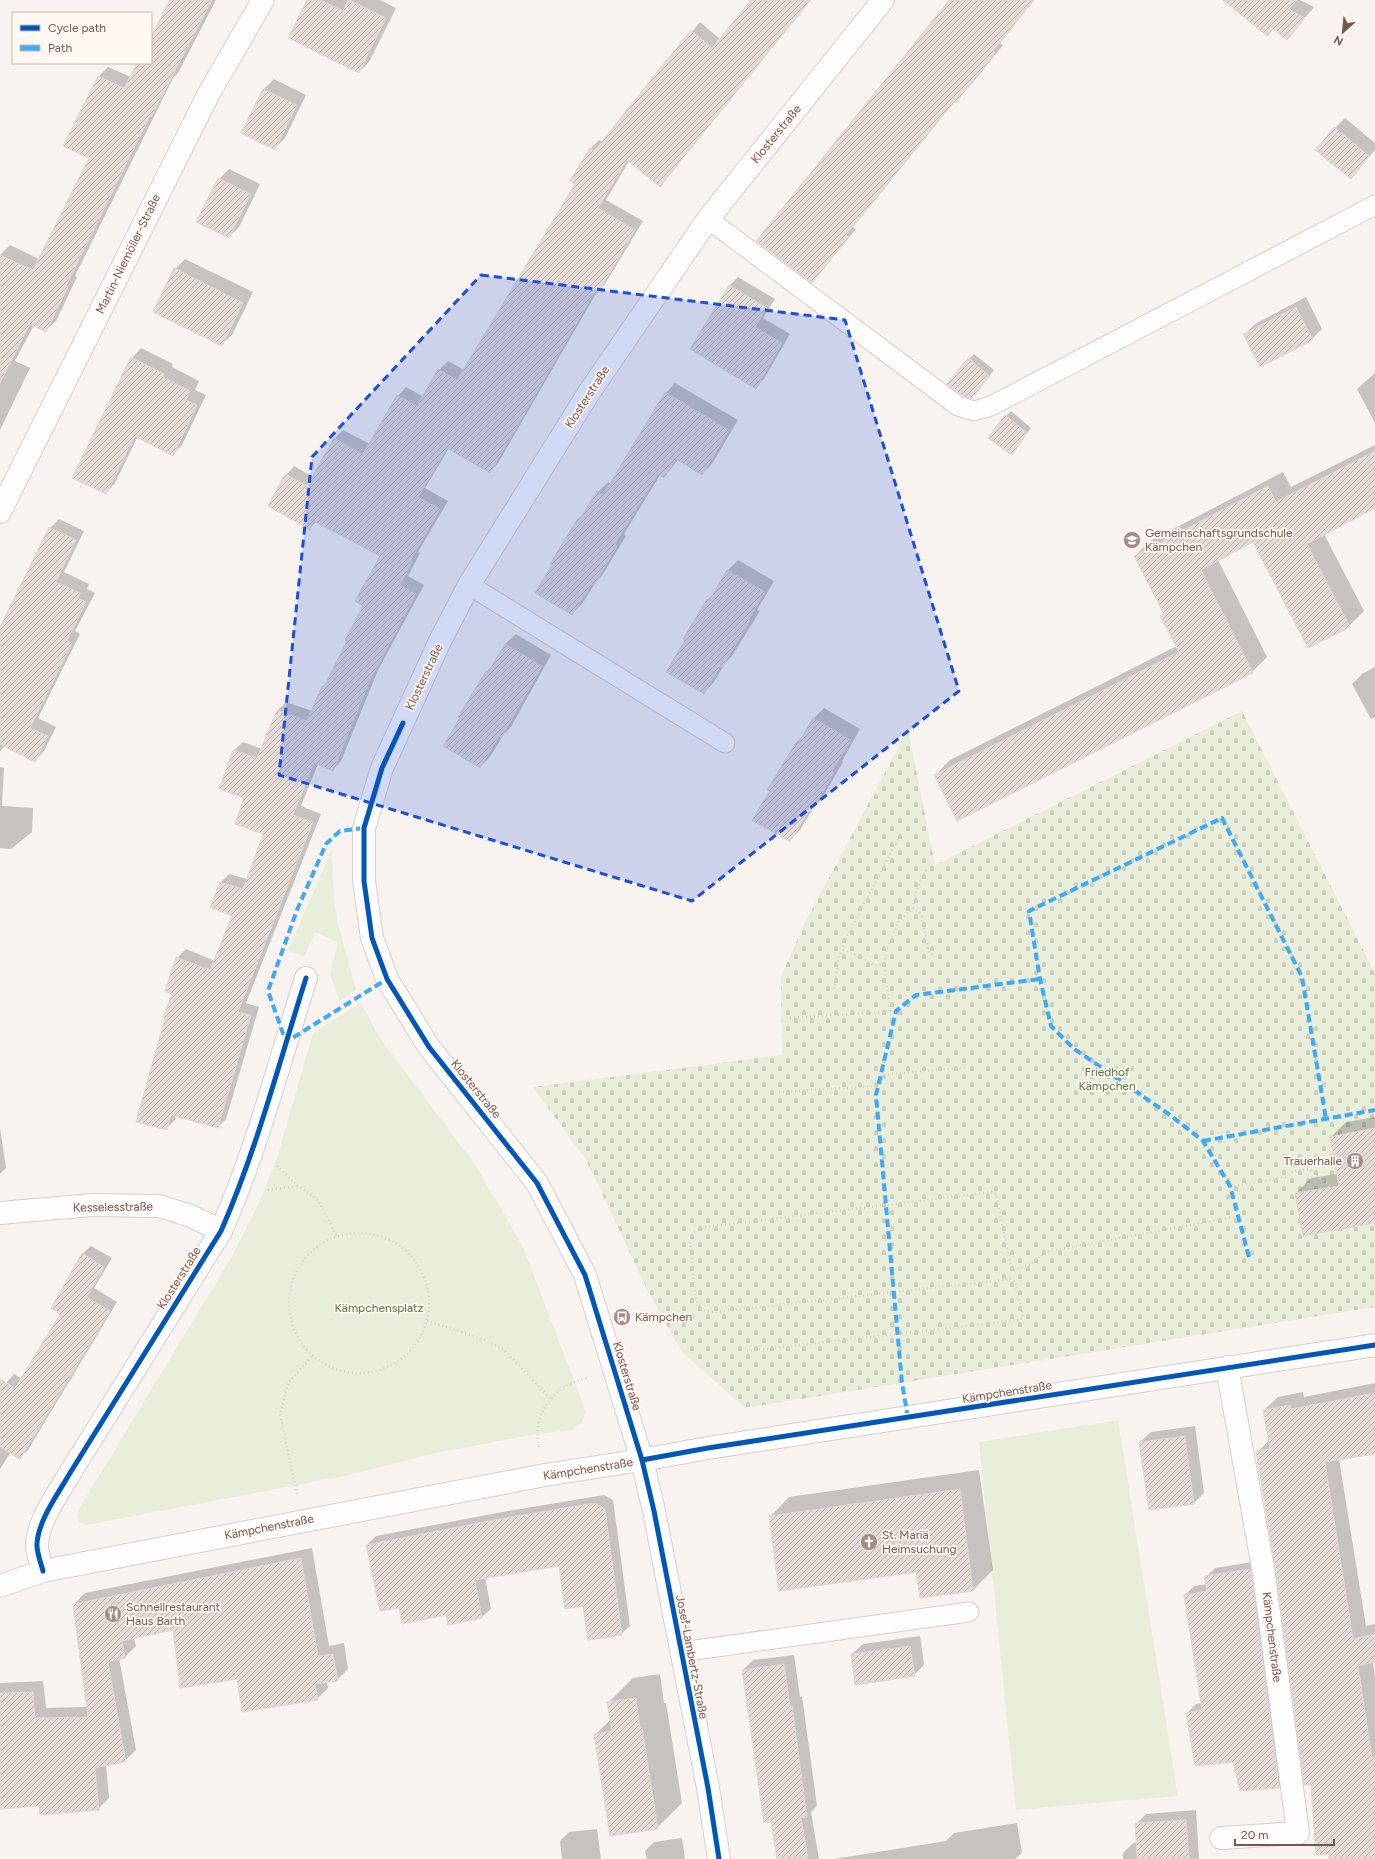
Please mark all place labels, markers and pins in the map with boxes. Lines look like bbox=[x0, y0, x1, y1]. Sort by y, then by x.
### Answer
place label: Gemeinschaftsgrundschule Kämpchen bbox=[1145, 526, 1293, 554]
school or university icon: Gemeinschaftsgrundschule Kämpchen bbox=[1122, 530, 1142, 550]
building icon: Trauerhalle bbox=[1345, 1151, 1365, 1171]
place label: Trauerhalle bbox=[1284, 1154, 1342, 1168]
bus stop icon: Kämpchen bbox=[612, 1307, 632, 1327]
place label: Kämpchen bbox=[635, 1310, 692, 1324]
place label: St. Mariä Heimsuchung bbox=[882, 1528, 956, 1556]
church icon: St. Mariä Heimsuchung bbox=[859, 1532, 879, 1552]
place label: Schnellrestaurant Haus Barth bbox=[126, 1600, 220, 1628]
restaurant icon: Schnellrestaurant Haus Barth bbox=[103, 1604, 123, 1624]

